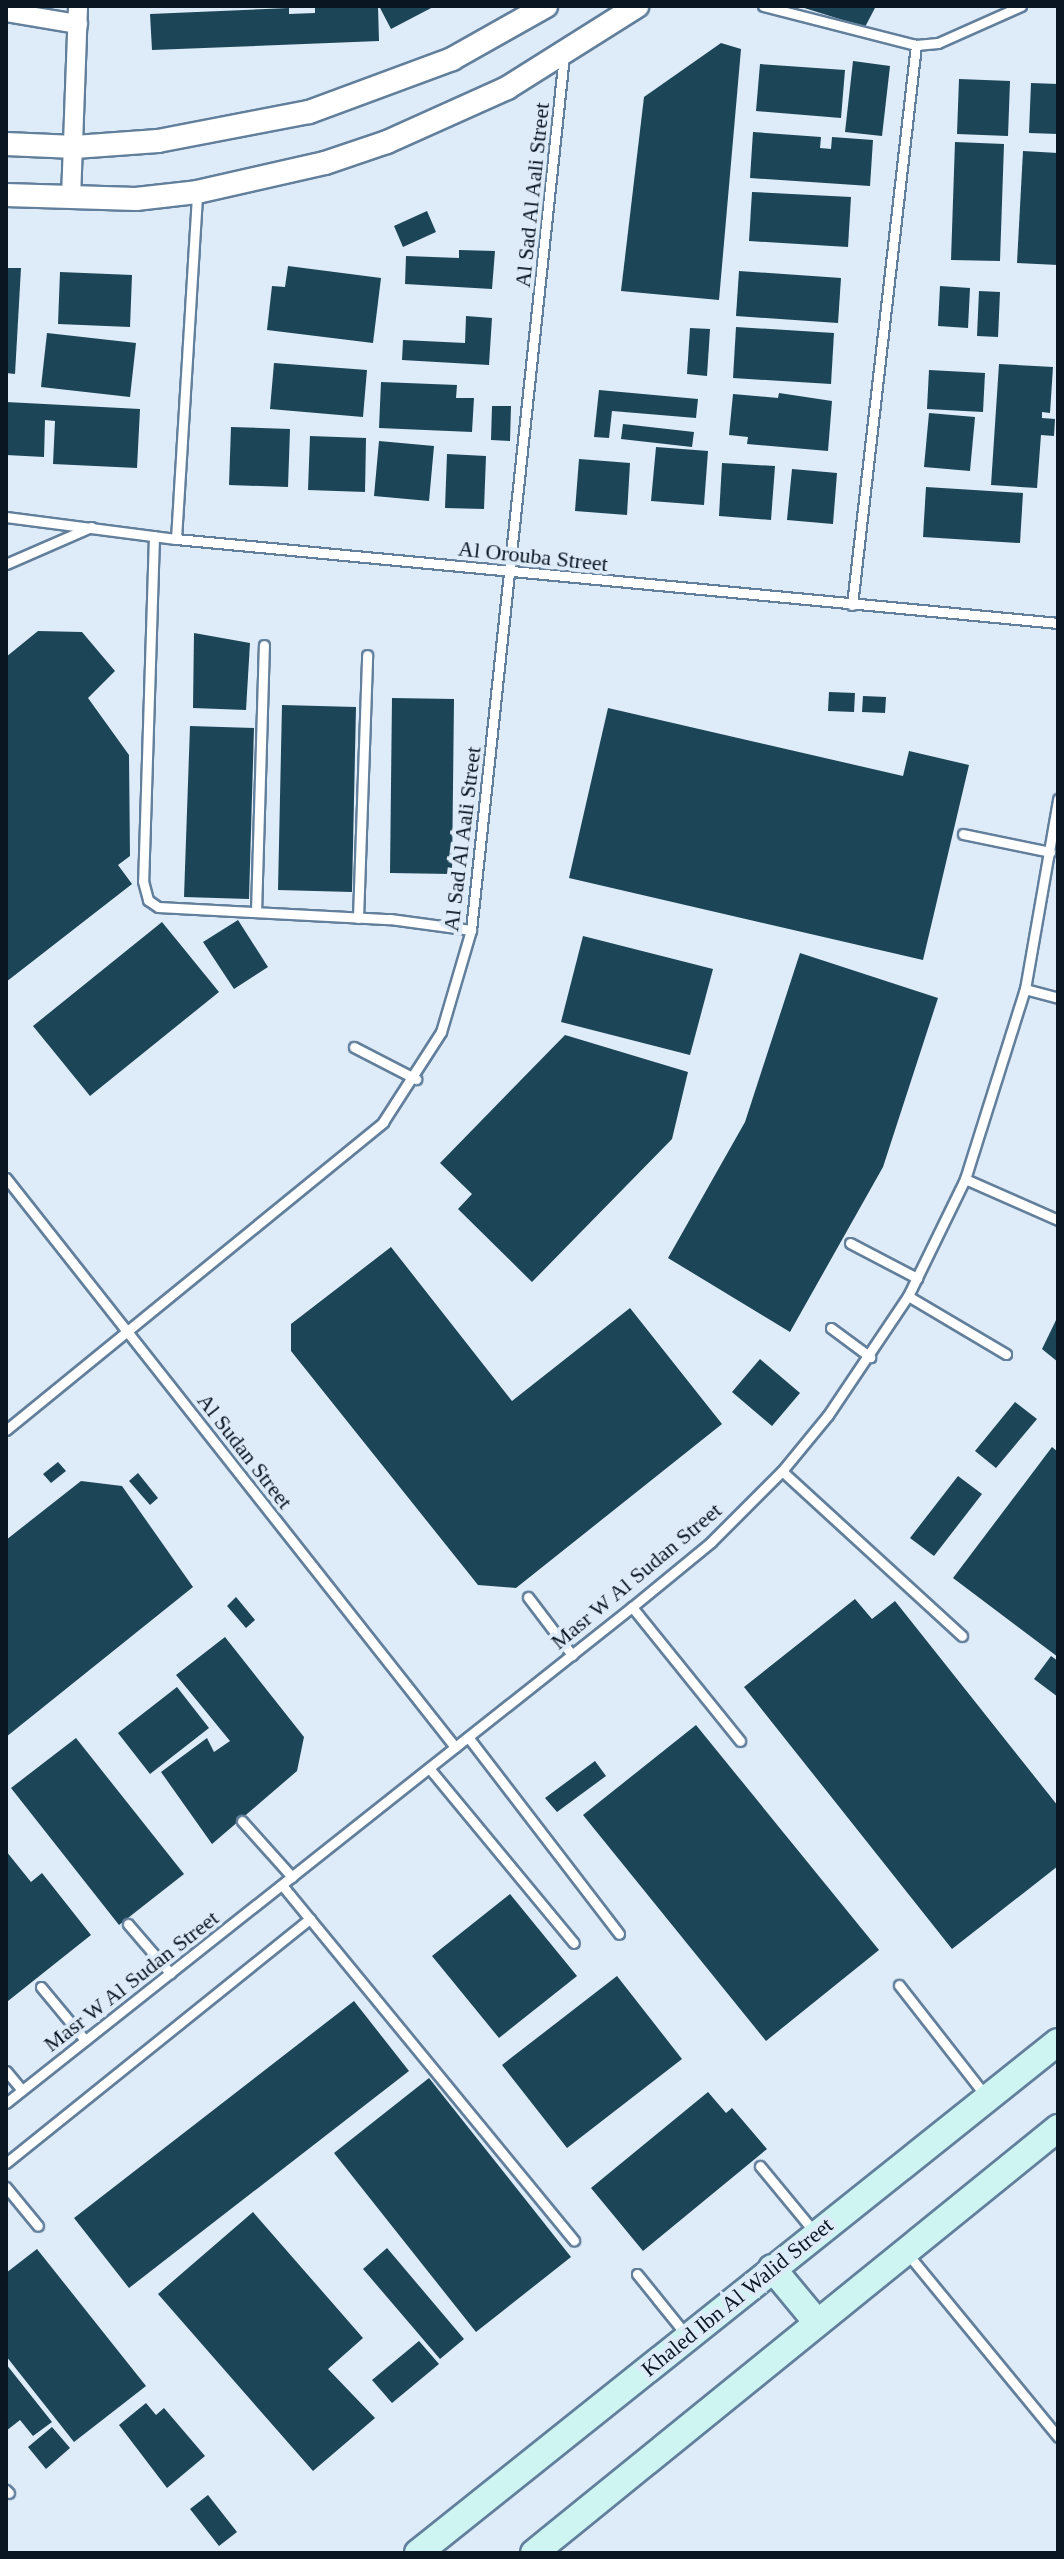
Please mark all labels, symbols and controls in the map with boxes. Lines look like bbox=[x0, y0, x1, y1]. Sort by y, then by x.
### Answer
street label: Al Sad Al Aali Street bbox=[508, 94, 556, 296]
street label: Al Orouba Street bbox=[446, 534, 620, 578]
street label: Al Sad Al Aali Street bbox=[437, 738, 487, 940]
street label: Al Sudan Street bbox=[186, 1381, 304, 1521]
street label: Masr W Al Sudan Street bbox=[535, 1488, 737, 1664]
street label: Masr W Al Sudan Street bbox=[28, 1896, 234, 2066]
street label: Khaled Ibn Al Walid Street bbox=[625, 2203, 849, 2391]

